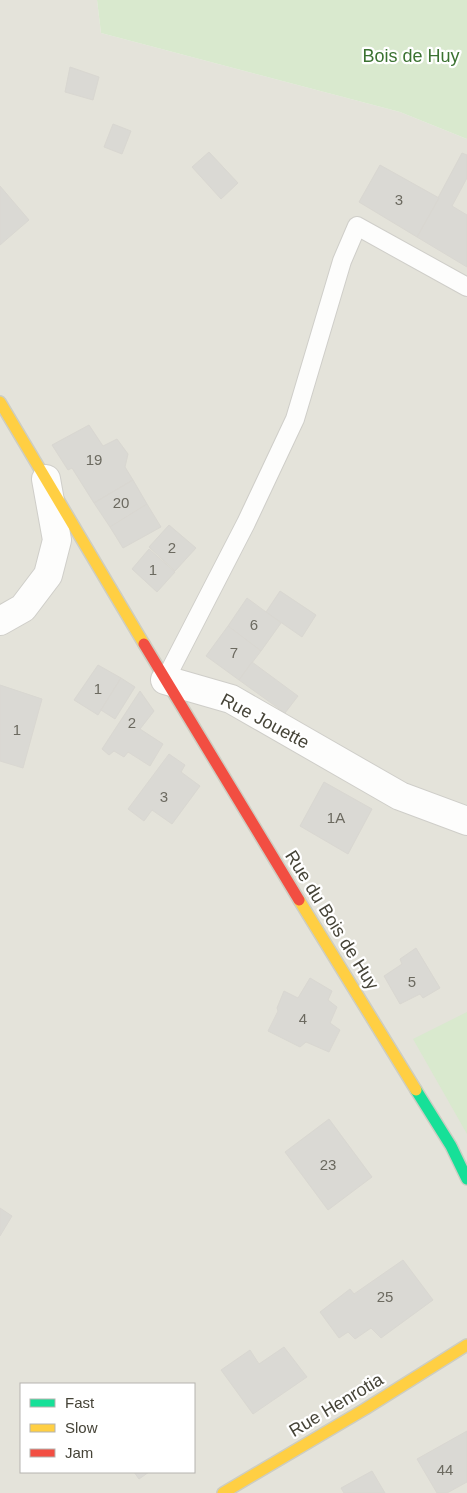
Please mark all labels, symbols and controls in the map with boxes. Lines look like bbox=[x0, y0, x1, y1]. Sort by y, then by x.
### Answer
park label: Bois de Huy bbox=[362, 46, 460, 66]
house number: 3 bbox=[395, 191, 403, 208]
house number: 19 bbox=[86, 451, 102, 468]
house number: 20 bbox=[113, 494, 129, 511]
house number: 2 bbox=[168, 539, 176, 556]
house number: 1 bbox=[149, 561, 157, 578]
house number: 6 bbox=[250, 616, 258, 633]
house number: 7 bbox=[230, 644, 238, 661]
house number: 1 bbox=[94, 680, 102, 697]
street label: Rue Jouette bbox=[217, 689, 313, 753]
house number: 2 bbox=[128, 714, 136, 731]
house number: 1 bbox=[13, 721, 21, 738]
house number: 3 bbox=[160, 788, 168, 805]
house number: 1A bbox=[327, 809, 345, 826]
street label: Rue du Bois de Huy bbox=[281, 847, 383, 993]
house number: 5 bbox=[408, 973, 416, 990]
house number: 4 bbox=[299, 1010, 307, 1027]
house number: 23 bbox=[320, 1156, 336, 1173]
house number: 25 bbox=[377, 1288, 393, 1305]
street label: Rue Henrotia bbox=[285, 1369, 387, 1441]
legend bbox=[20, 1383, 195, 1473]
text: Fast bbox=[65, 1394, 95, 1411]
text: Slow bbox=[65, 1419, 98, 1436]
text: Jam bbox=[65, 1444, 93, 1461]
house number: 44 bbox=[437, 1461, 453, 1478]

